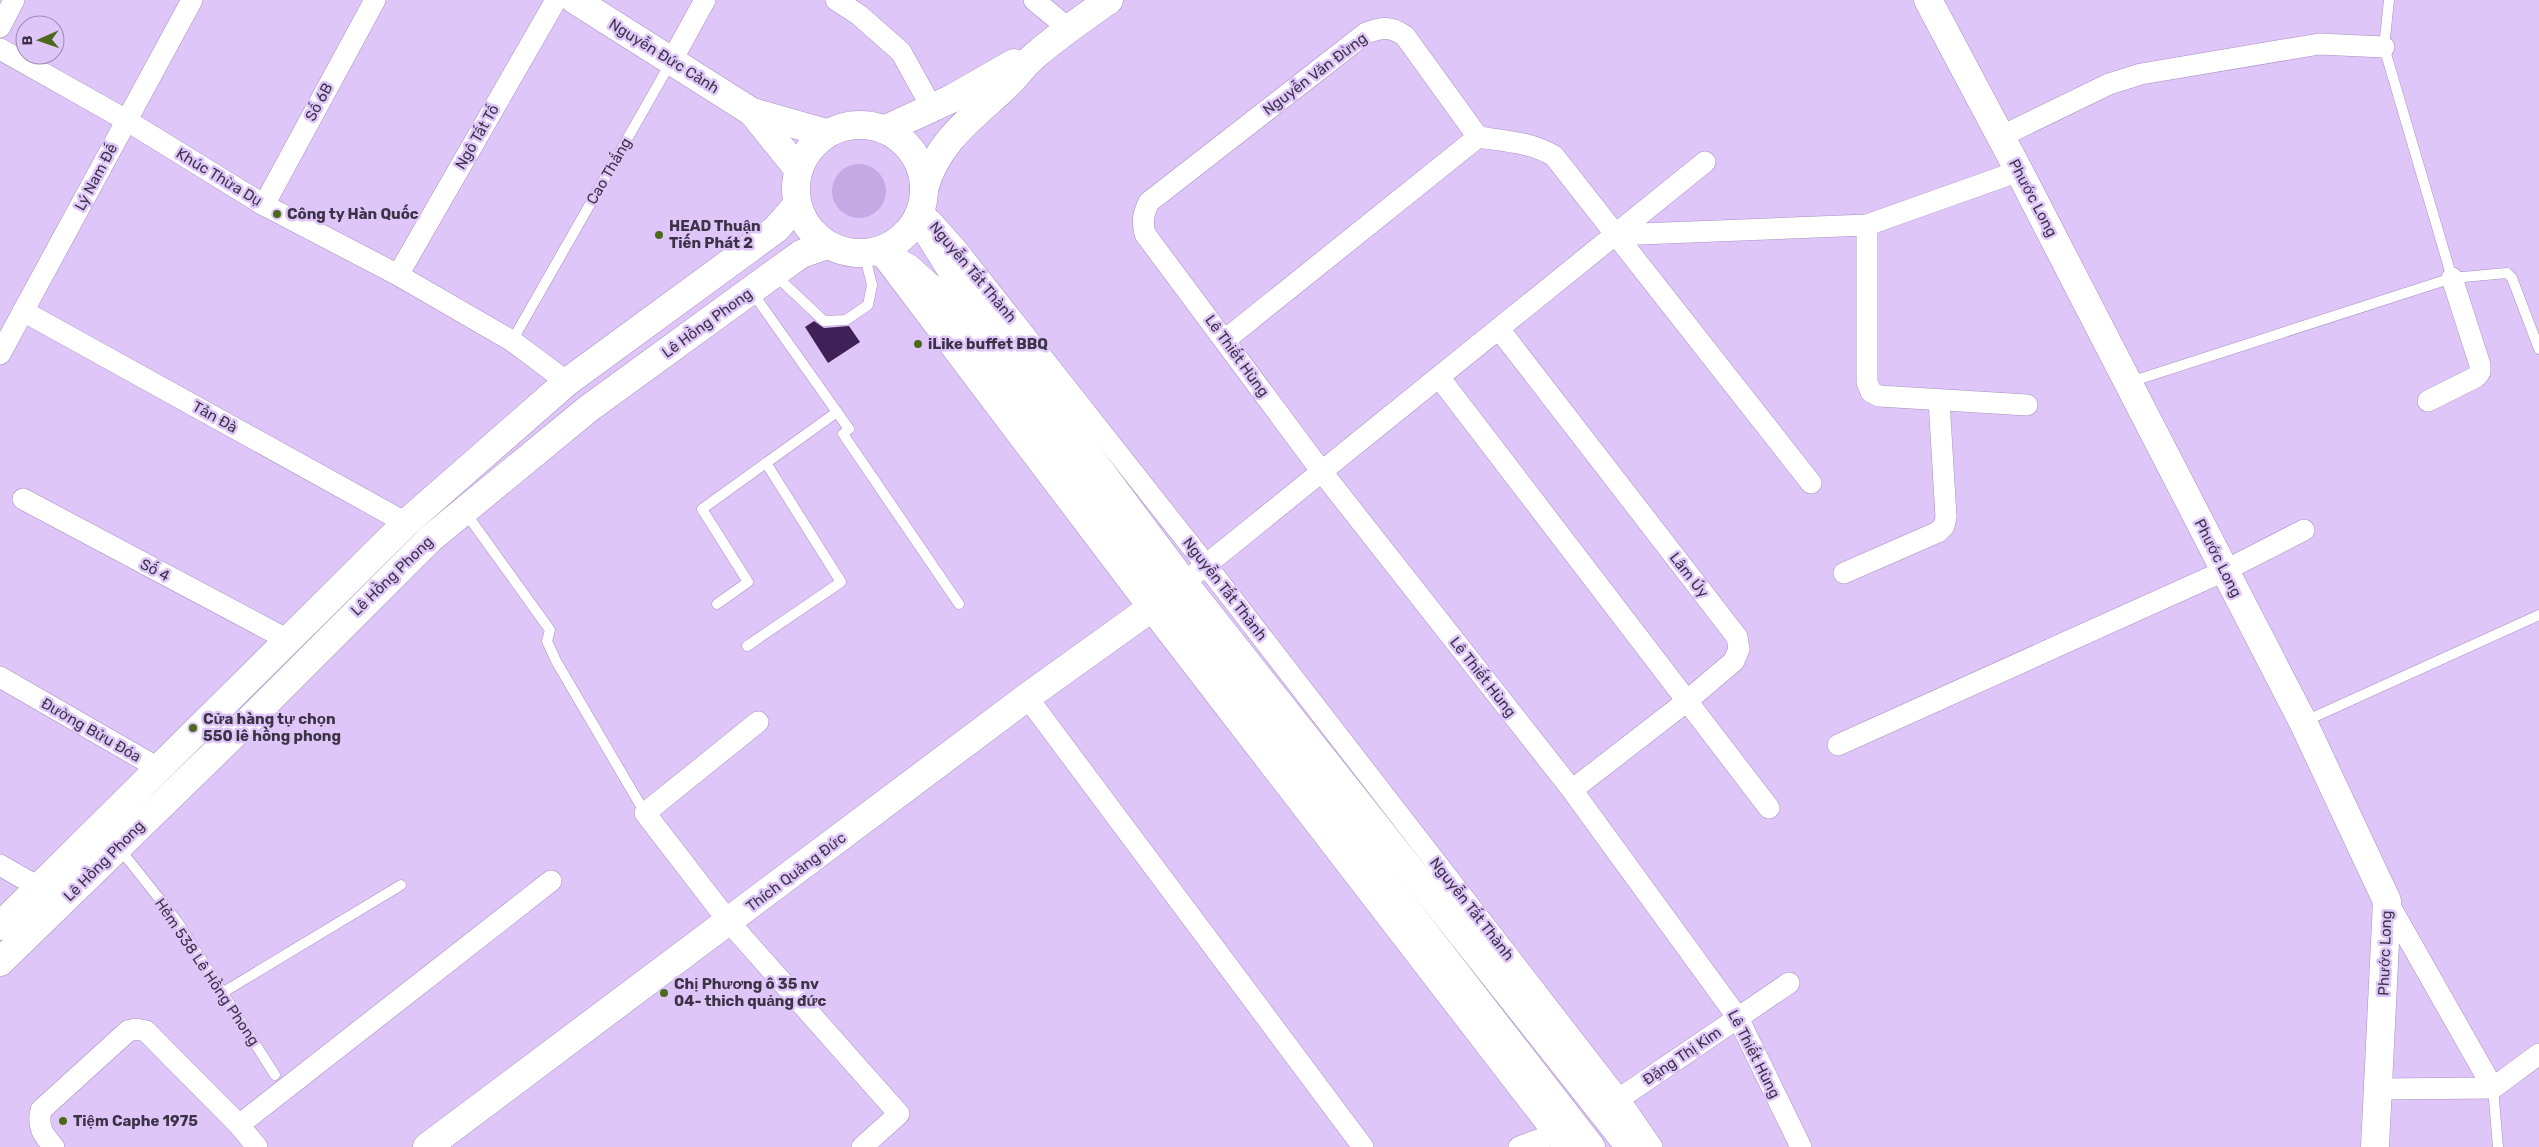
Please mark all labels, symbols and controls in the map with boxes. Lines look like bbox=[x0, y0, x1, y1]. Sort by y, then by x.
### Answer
north arrow bbox=[15, 15, 65, 65]
street label: Nguyễn Đức Cảnh bbox=[606, 15, 723, 97]
street label: Nguyễn Văn Đừng bbox=[1259, 29, 1371, 119]
text: B bbox=[19, 35, 36, 46]
street label: Số 6B bbox=[301, 80, 336, 124]
street label: Ngô Tất Tố bbox=[451, 101, 503, 173]
street label: Cao Thắng bbox=[583, 134, 635, 208]
street label: Lý Nam Đế bbox=[71, 140, 121, 214]
street label: Khúc Thừa Dụ bbox=[173, 144, 265, 210]
street label: Phước Long bbox=[2005, 156, 2061, 240]
place label: Công ty Hàn Quốc bbox=[287, 204, 419, 223]
marker: Công ty Hàn Quốc bbox=[271, 208, 283, 220]
place label: HEAD Thuận Tiến Phát 2 bbox=[669, 217, 761, 252]
street label: Nguyễn Tất Thành bbox=[926, 218, 1021, 326]
marker: HEAD Thuận Tiến Phát 2 bbox=[653, 229, 665, 241]
street label: Lê Hồng Phong bbox=[658, 284, 756, 362]
street label: Lê Thiết Hùng bbox=[1201, 311, 1273, 400]
place label: iLike buffet BBQ bbox=[928, 335, 1048, 353]
marker: iLike buffet BBQ bbox=[912, 338, 924, 350]
street label: Tản Đà bbox=[189, 397, 241, 437]
street label: Phước Long bbox=[2191, 516, 2245, 600]
street label: Lê Hồng Phong bbox=[347, 532, 437, 620]
street label: Nguyễn Tất Thành bbox=[1179, 534, 1271, 644]
street label: Lâm Úy bbox=[1666, 549, 1712, 601]
street label: Số 4 bbox=[137, 555, 173, 585]
street label: Lê Thiết Hùng bbox=[1446, 633, 1520, 721]
street label: Đường Bửu Đóa bbox=[38, 694, 144, 766]
place label: Cửa hàng tự chọn 550 lê hồng phong bbox=[203, 710, 341, 745]
marker: Cửa hàng tự chọn 550 lê hồng phong bbox=[187, 722, 199, 734]
street label: Lê Hồng Phong bbox=[60, 817, 148, 905]
street label: Thích Quảng Đức bbox=[743, 829, 849, 915]
street label: Nguyễn Tất Thành bbox=[1426, 854, 1518, 964]
street label: Hẻm 538 Lê Hồng Phong bbox=[151, 895, 263, 1049]
street label: Phước Long bbox=[2375, 910, 2395, 996]
place label: Chị Phương ô 35 nv 04- thich quảng đức bbox=[674, 975, 826, 1010]
marker: Chị Phương ô 35 nv 04- thich quảng đức bbox=[658, 987, 670, 999]
street label: Lê Thiết Hùng bbox=[1724, 1007, 1784, 1101]
street label: Đặng Thị Kim bbox=[1639, 1023, 1725, 1089]
place label: Tiệm Caphe 1975 bbox=[73, 1112, 198, 1130]
marker: Tiệm Caphe 1975 bbox=[57, 1115, 69, 1127]

